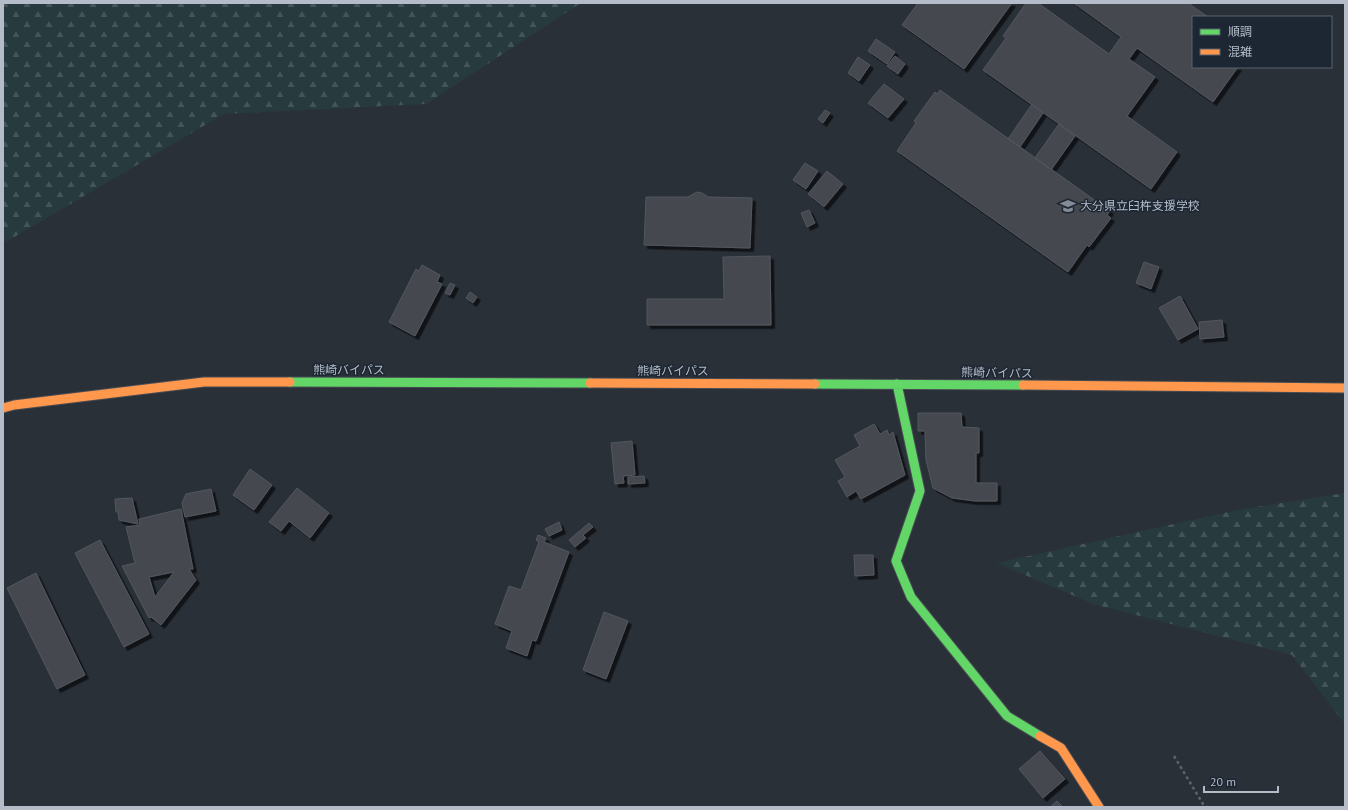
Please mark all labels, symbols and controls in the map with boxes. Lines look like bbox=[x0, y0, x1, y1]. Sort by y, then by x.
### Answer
legend bbox=[1192, 16, 1332, 68]
text: 順調 bbox=[1228, 24, 1252, 39]
text: 混雑 bbox=[1228, 44, 1252, 59]
school or university icon: 大分県立臼杵支援学校 bbox=[1059, 197, 1077, 215]
place label: 大分県立臼杵支援学校 bbox=[1080, 198, 1200, 213]
street label: 熊崎バイパス bbox=[313, 362, 385, 377]
street label: 熊崎バイパス bbox=[637, 363, 709, 378]
street label: 熊崎バイパス bbox=[961, 364, 1033, 381]
scale bar bbox=[1204, 768, 1278, 794]
text: 20 m bbox=[1210, 774, 1236, 789]

